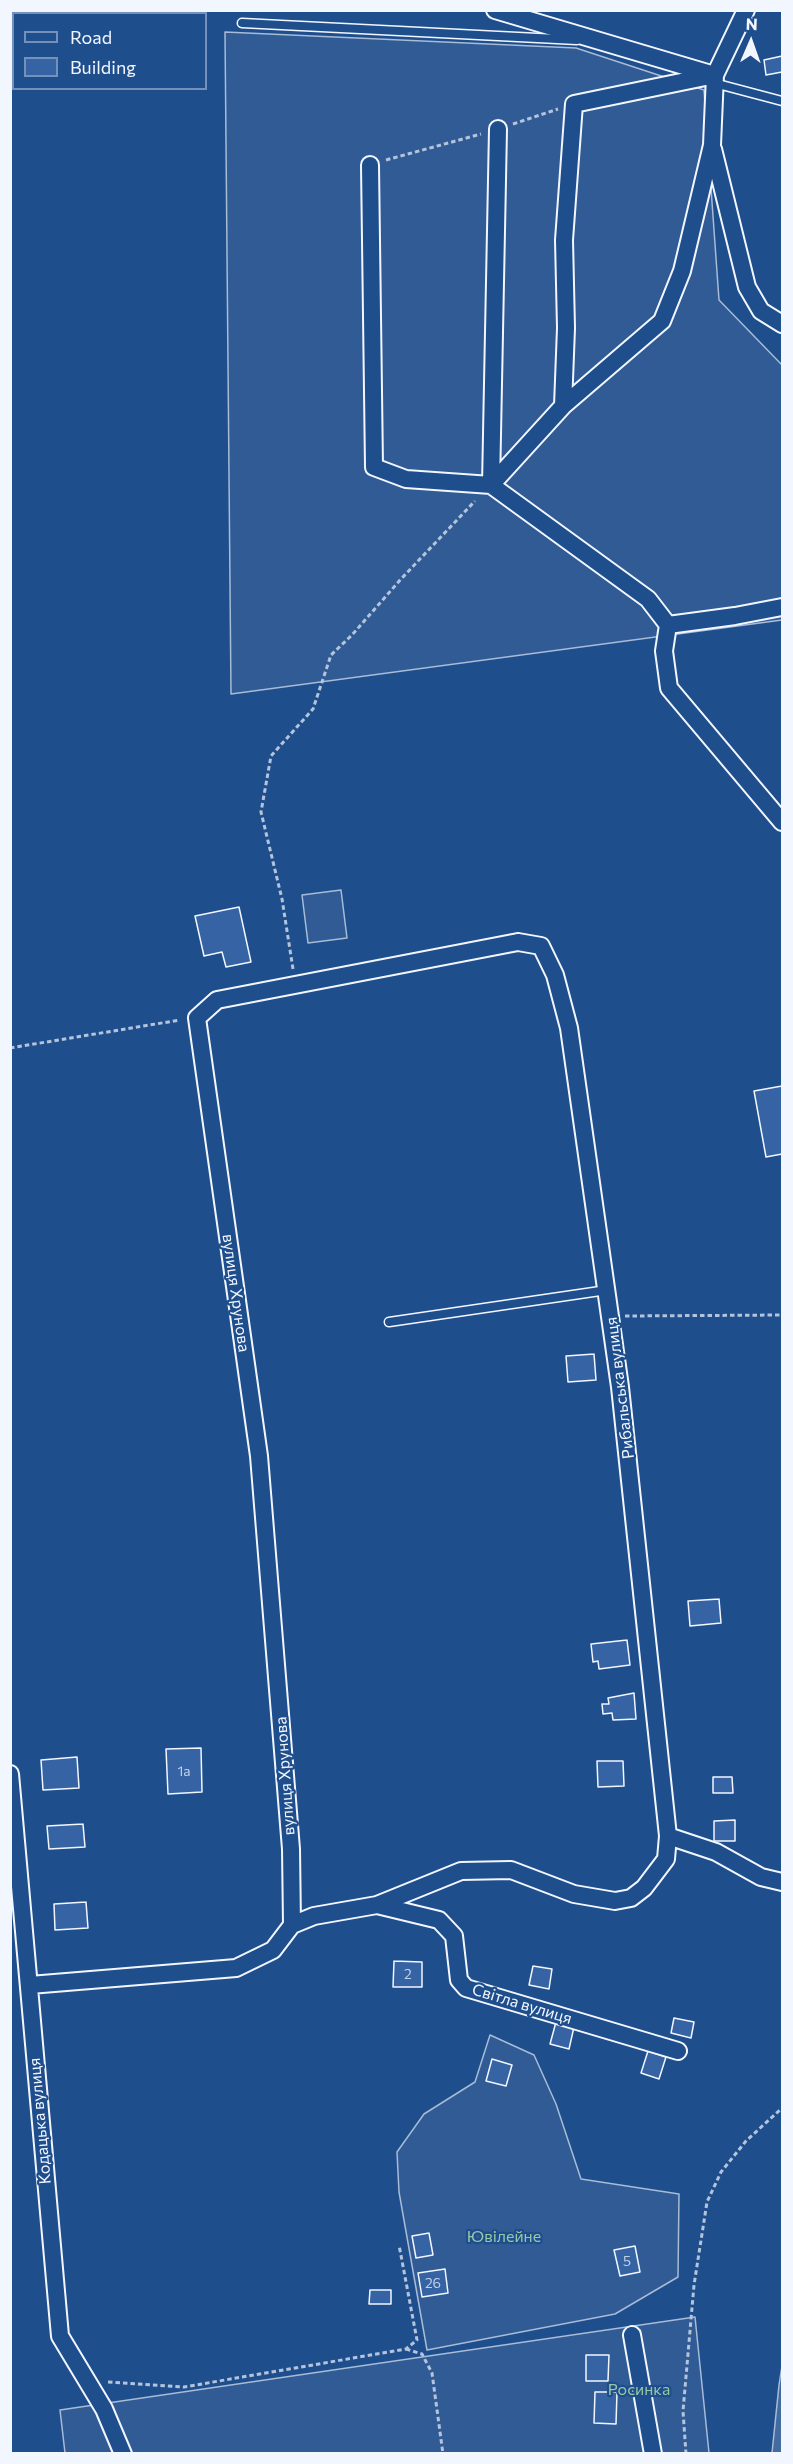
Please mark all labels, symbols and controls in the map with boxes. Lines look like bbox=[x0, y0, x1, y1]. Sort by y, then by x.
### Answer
legend bbox=[12, 12, 207, 90]
north arrow bbox=[721, 12, 781, 72]
text: N bbox=[745, 14, 758, 33]
text: Road bbox=[70, 26, 112, 48]
text: Building bbox=[70, 56, 136, 78]
street label: вулиця Хрунова bbox=[218, 1233, 254, 1353]
street label: Рибальська вулиця bbox=[602, 1316, 638, 1460]
street label: вулиця Хрунова bbox=[271, 1716, 299, 1836]
house number: 1а bbox=[177, 1763, 191, 1779]
house number: 2 bbox=[404, 1966, 412, 1982]
street label: Світла вулиця bbox=[470, 1980, 574, 2028]
street label: Кодацька вулиця bbox=[25, 2057, 55, 2185]
park label: Ювілейне bbox=[467, 2227, 541, 2247]
house number: 5 bbox=[623, 2253, 631, 2269]
house number: 26 bbox=[425, 2275, 441, 2291]
park label: Росинка bbox=[608, 2380, 670, 2400]

